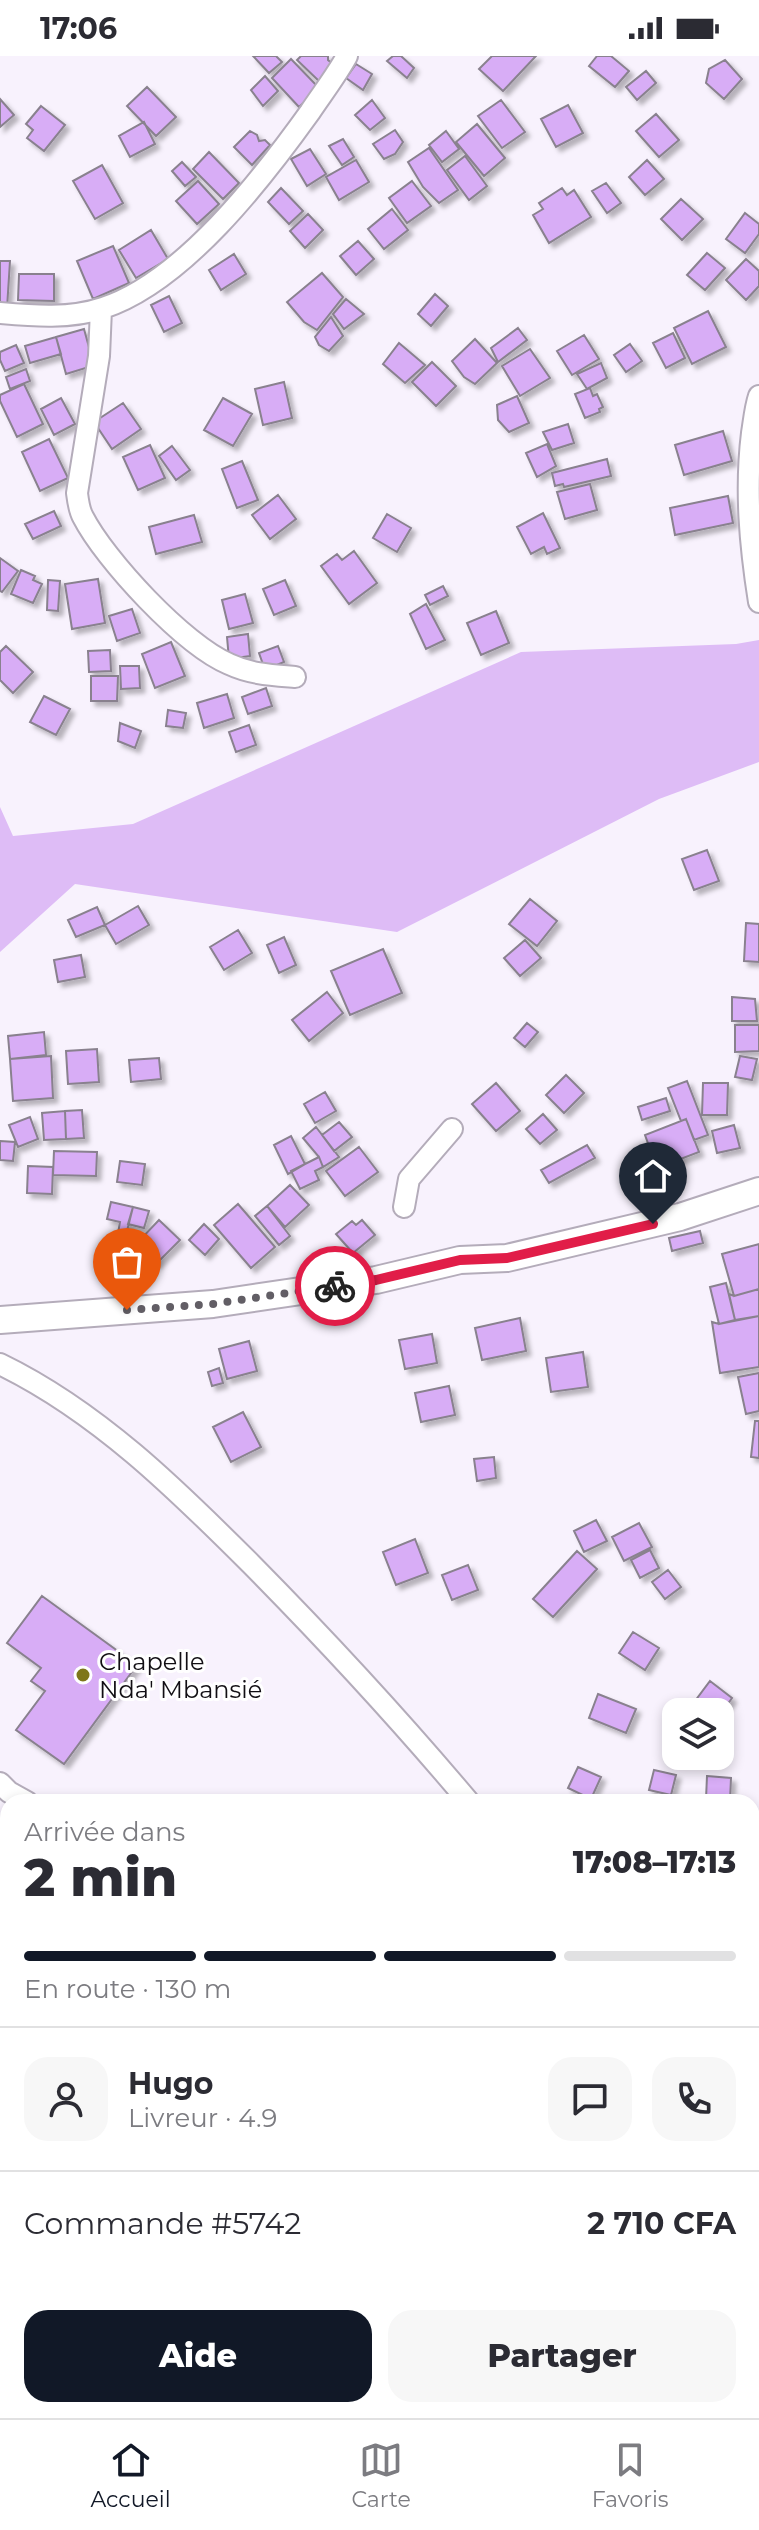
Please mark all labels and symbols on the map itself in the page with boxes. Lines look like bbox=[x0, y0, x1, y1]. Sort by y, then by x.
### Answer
pin bbox=[619, 1142, 687, 1224]
pin bbox=[93, 1228, 161, 1310]
courier bbox=[295, 1246, 375, 1326]
place label: Chapelle Nda' Mbansié bbox=[99, 1647, 262, 1704]
marker: Chapelle Nda' Mbansié bbox=[74, 1666, 92, 1684]

